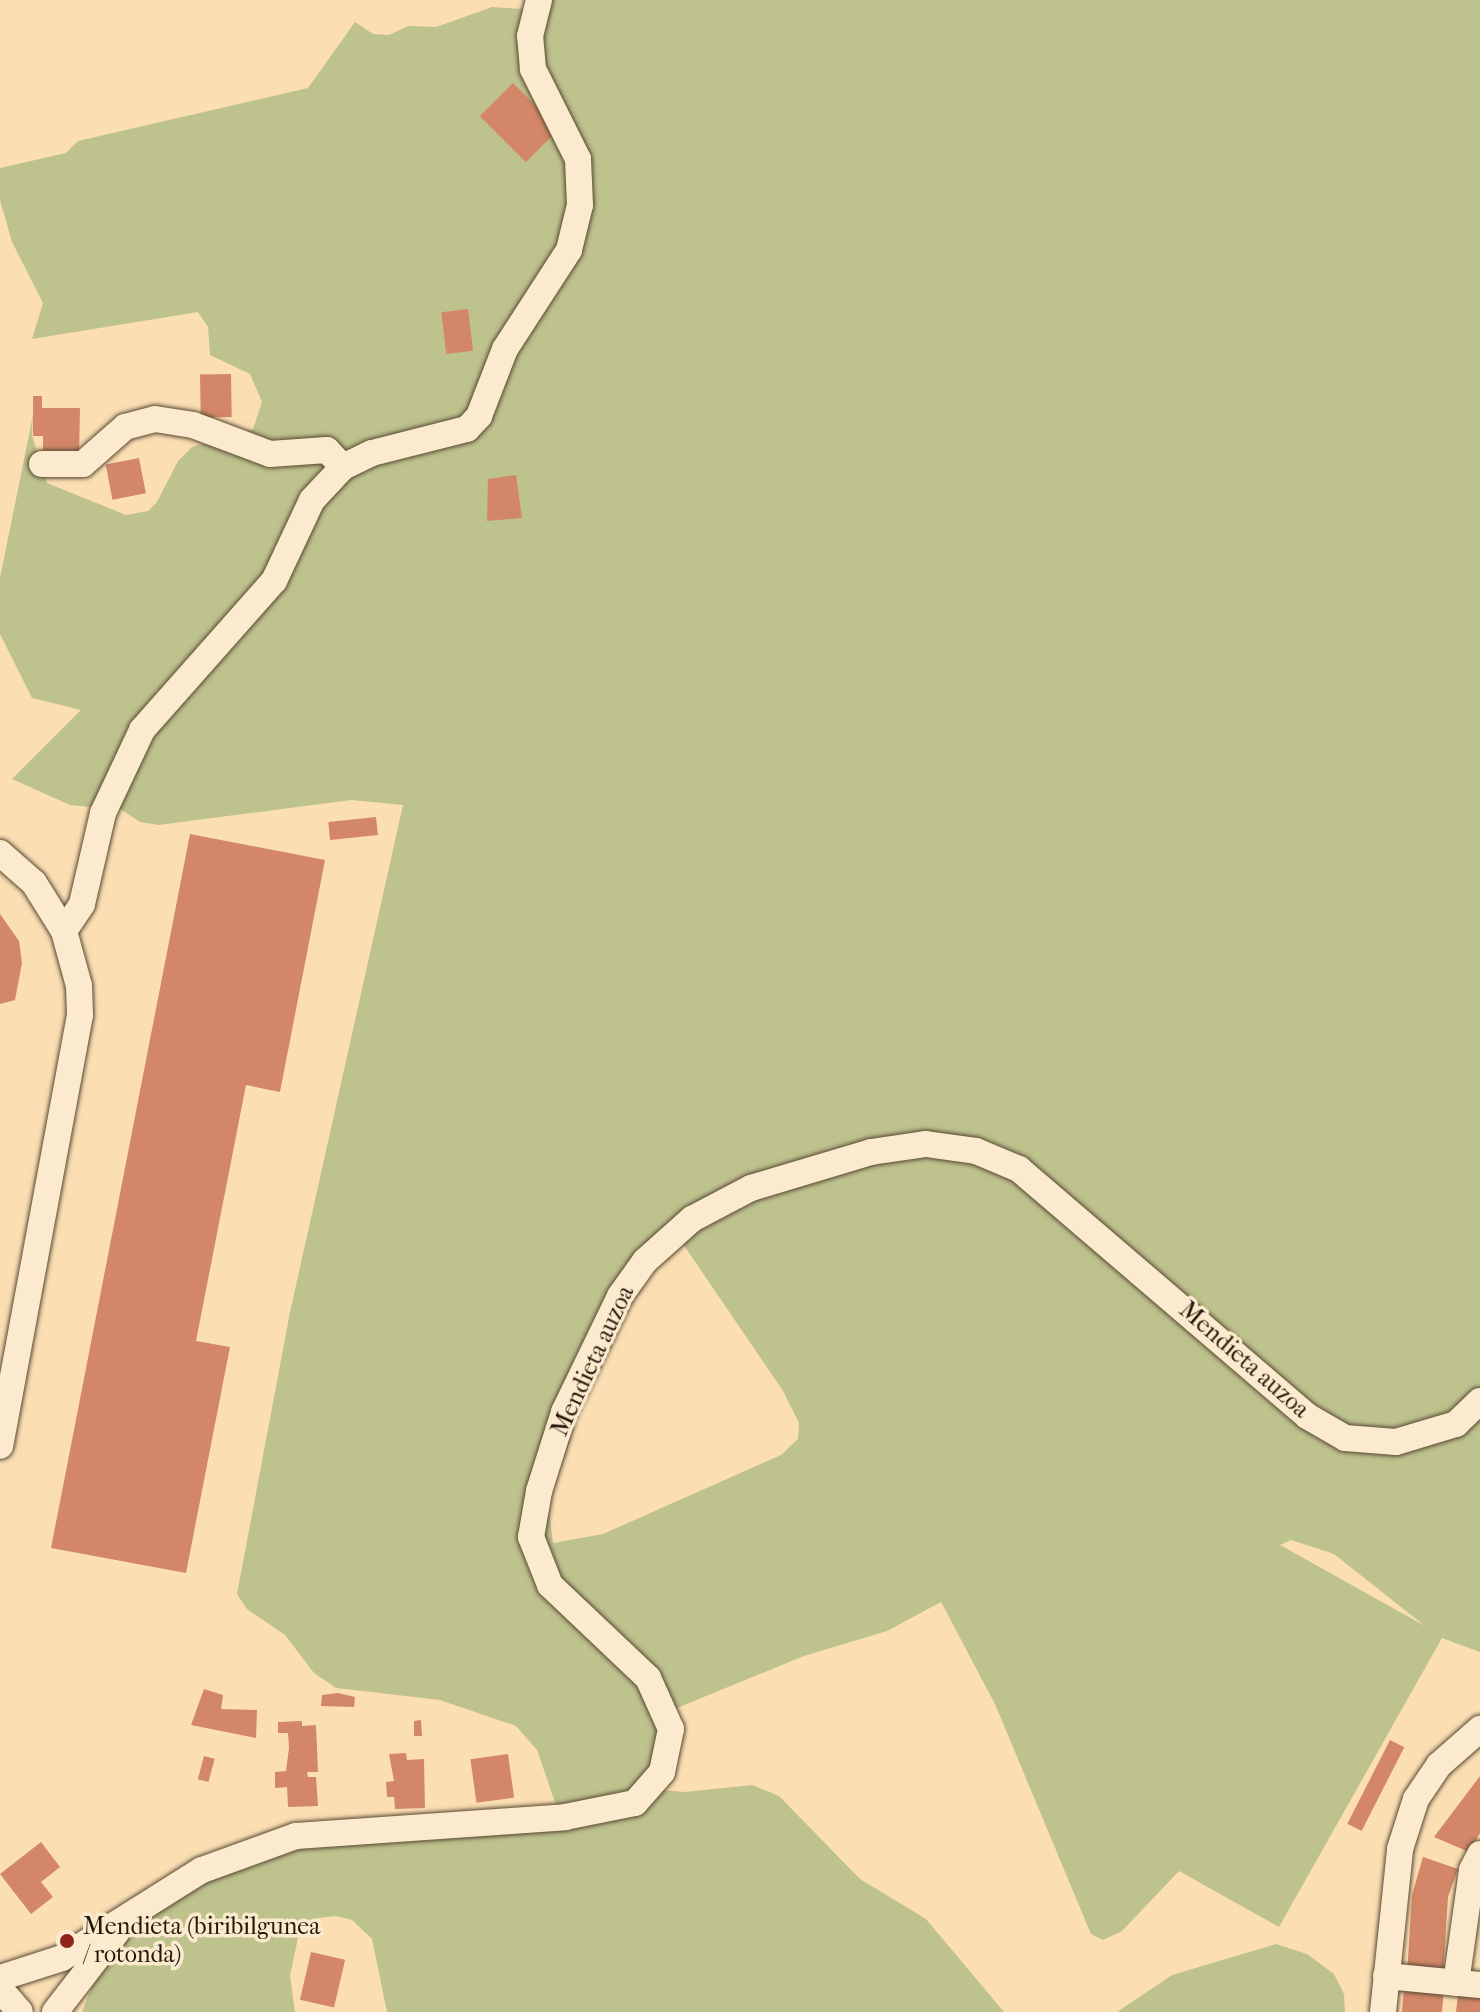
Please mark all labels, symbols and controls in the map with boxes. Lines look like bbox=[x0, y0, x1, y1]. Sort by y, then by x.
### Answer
street label: Mendieta auzoa bbox=[546, 1281, 640, 1441]
street label: Mendieta auzoa bbox=[1173, 1296, 1315, 1424]
place label: Mendieta (biribilgunea / rotonda) bbox=[83, 1913, 320, 1969]
marker: Mendieta (biribilgunea / rotonda) bbox=[58, 1932, 76, 1950]

